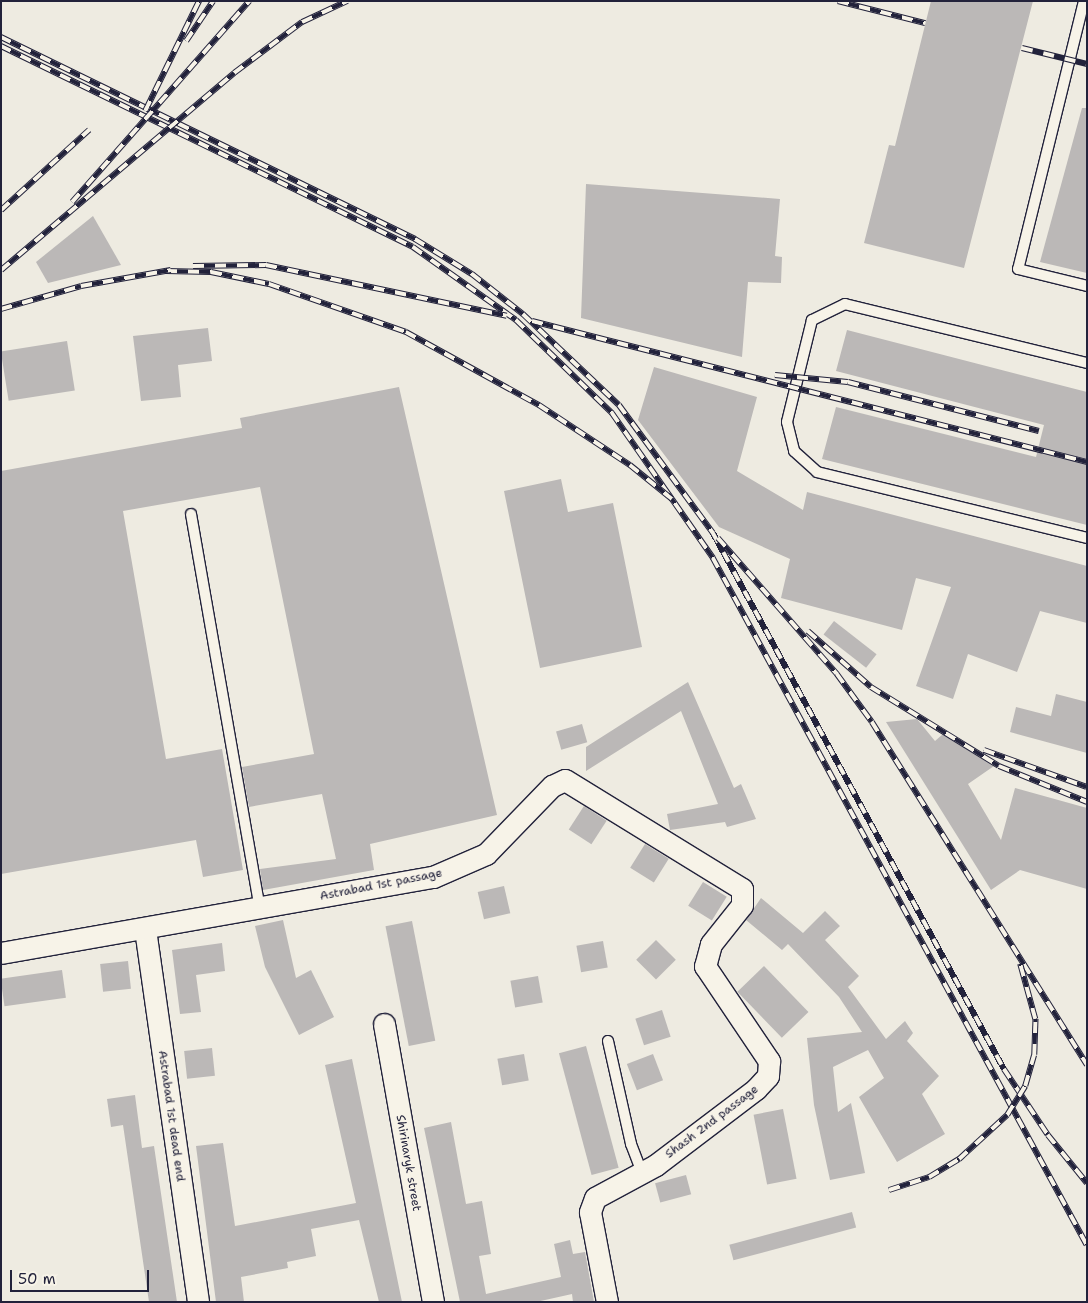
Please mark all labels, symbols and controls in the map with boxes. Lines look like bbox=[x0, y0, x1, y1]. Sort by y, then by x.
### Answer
street label: Astrabad 1st passage bbox=[319, 866, 443, 904]
street label: Astrabad 1st dead end bbox=[155, 1050, 187, 1182]
street label: Shash 2nd passage bbox=[663, 1082, 761, 1162]
street label: Shirinaryk street bbox=[392, 1114, 424, 1212]
scale bar bbox=[12, 1260, 151, 1292]
text: 50 m bbox=[18, 1269, 56, 1289]

